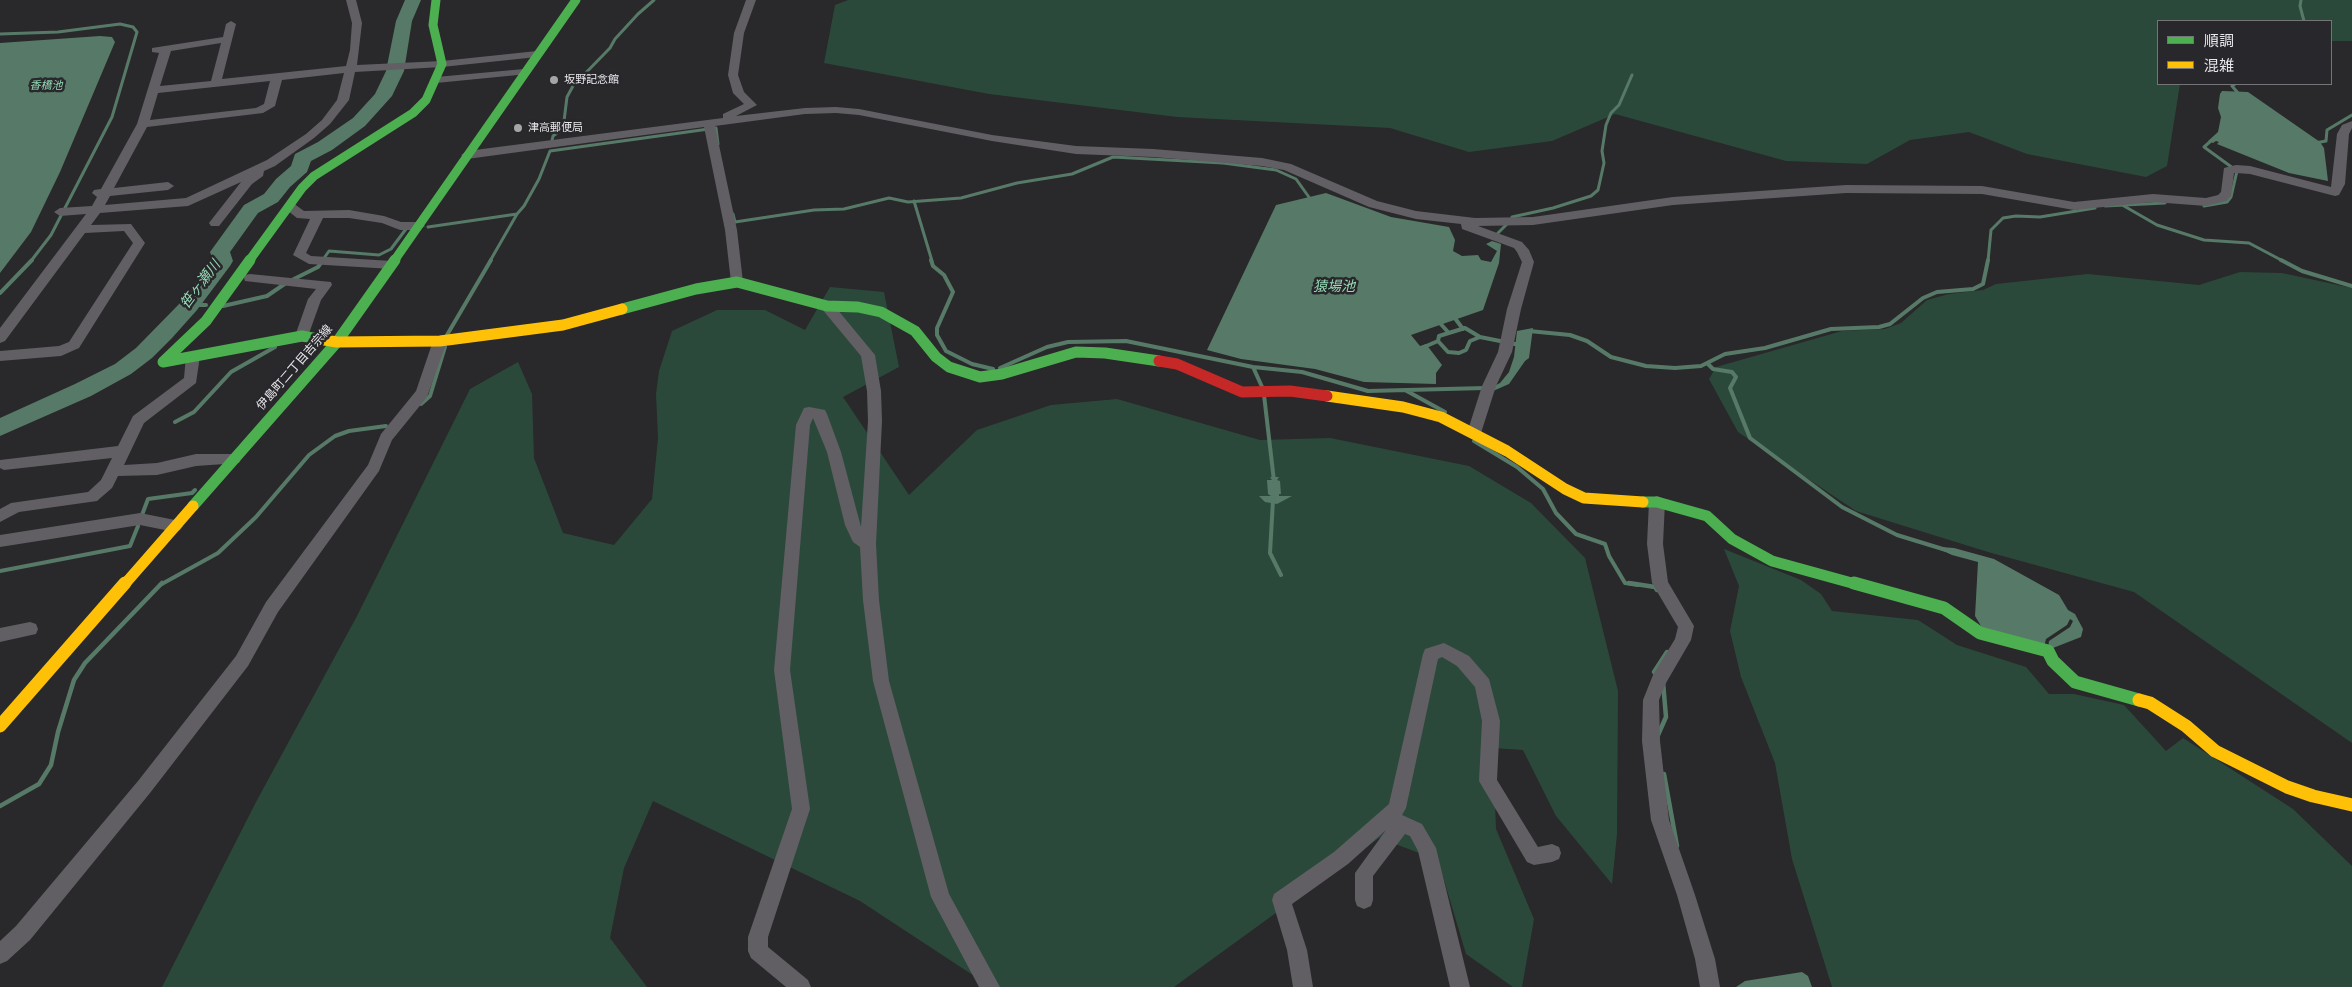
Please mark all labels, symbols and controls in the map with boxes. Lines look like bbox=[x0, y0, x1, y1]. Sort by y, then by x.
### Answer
legend bbox=[2157, 20, 2332, 85]
text: 順調 bbox=[2204, 32, 2234, 50]
text: 混雑 bbox=[2204, 57, 2234, 75]
place label: 坂野記念館 bbox=[564, 73, 619, 87]
marker: 坂野記念館 bbox=[548, 74, 560, 86]
water label: 香橋池 bbox=[30, 79, 62, 93]
place label: 津高郵便局 bbox=[528, 121, 583, 135]
marker: 津高郵便局 bbox=[512, 122, 524, 134]
water label: 笹ヶ瀬川 bbox=[177, 258, 225, 312]
water label: 猿場池 bbox=[1313, 279, 1355, 295]
street label: 伊島町二丁目吉宗線 bbox=[254, 323, 336, 413]

